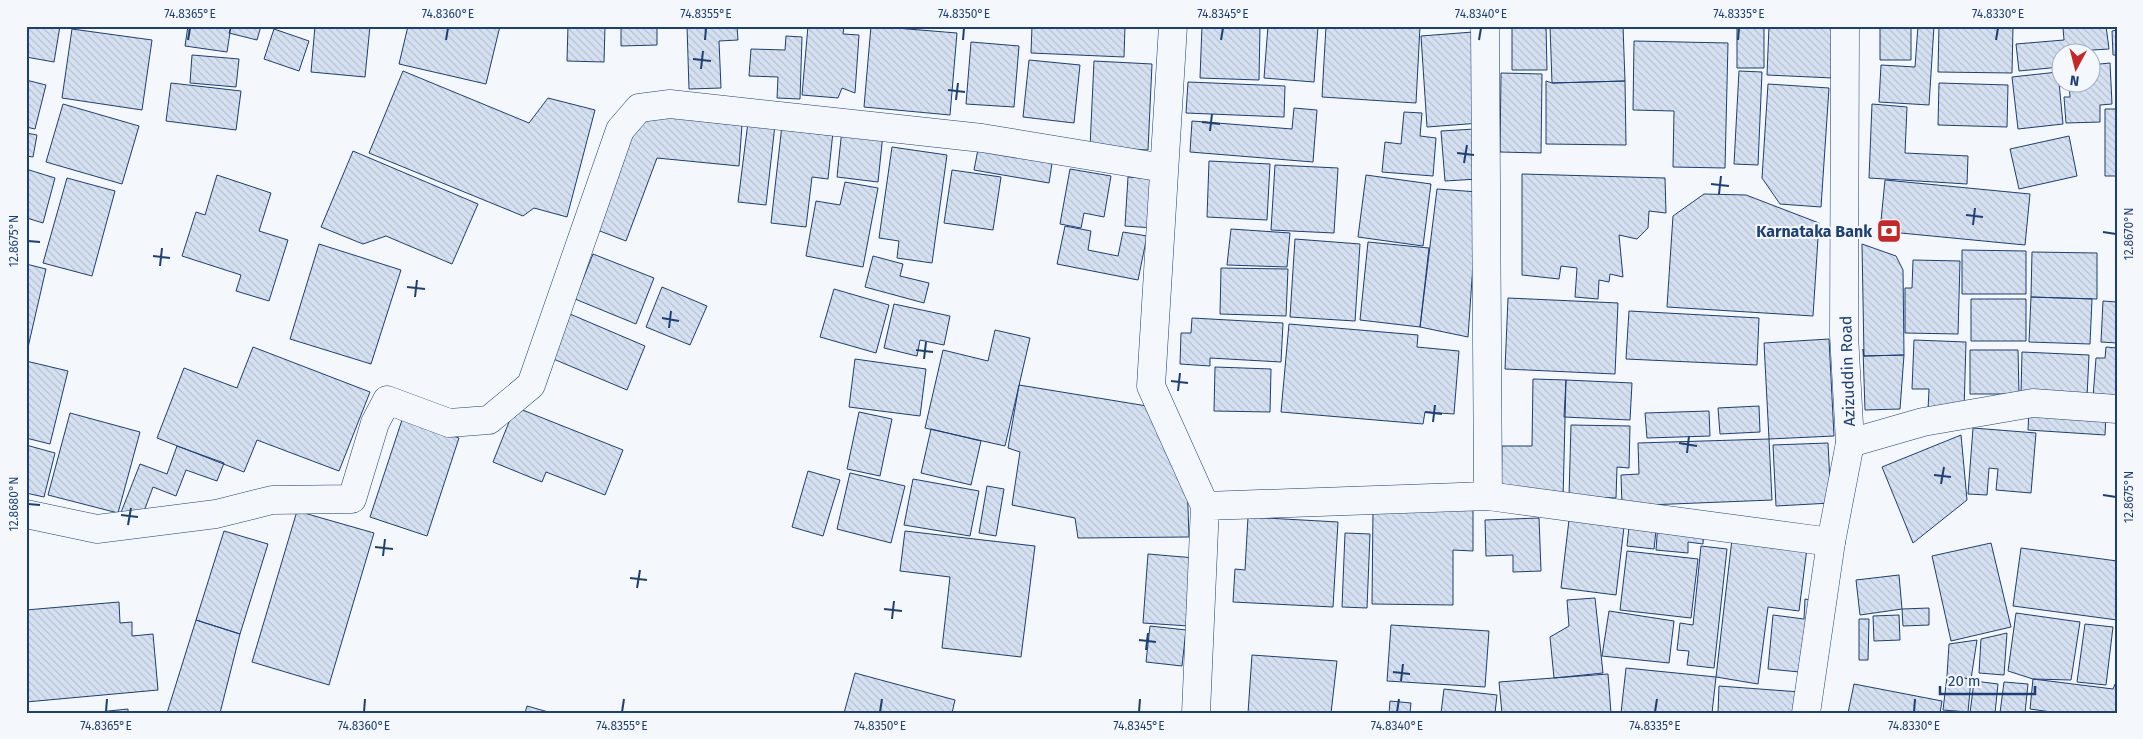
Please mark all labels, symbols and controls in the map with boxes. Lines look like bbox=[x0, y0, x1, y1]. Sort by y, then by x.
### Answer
text: 74.8365°E bbox=[164, 7, 216, 21]
text: 74.8360°E bbox=[422, 7, 474, 21]
text: 74.8355°E bbox=[680, 7, 732, 21]
text: 74.8350°E bbox=[938, 7, 990, 21]
text: 74.8345°E bbox=[1197, 7, 1249, 21]
text: 74.8340°E bbox=[1455, 7, 1507, 21]
text: 74.8335°E bbox=[1713, 7, 1765, 21]
text: 74.8330°E bbox=[1972, 7, 2024, 21]
north arrow bbox=[2050, 42, 2100, 92]
text: N bbox=[2069, 71, 2080, 89]
text: 12.8670°N bbox=[2122, 207, 2136, 261]
text: 12.8675°N bbox=[7, 215, 21, 267]
bank icon: Karnataka Bank bbox=[1876, 218, 1902, 244]
place label: Karnataka Bank bbox=[1756, 222, 1872, 241]
street label: Azizuddin Road bbox=[1836, 315, 1859, 427]
text: 12.8675°N bbox=[2122, 471, 2136, 523]
text: 12.8680°N bbox=[7, 477, 21, 531]
scale bar bbox=[1940, 664, 2036, 696]
text: 20 m bbox=[1948, 672, 1981, 690]
text: 74.8365°E bbox=[80, 719, 132, 733]
text: 74.8360°E bbox=[338, 719, 390, 733]
text: 74.8355°E bbox=[596, 719, 648, 733]
text: 74.8350°E bbox=[854, 719, 906, 733]
text: 74.8345°E bbox=[1113, 719, 1165, 733]
text: 74.8340°E bbox=[1371, 719, 1423, 733]
text: 74.8335°E bbox=[1629, 719, 1681, 733]
text: 74.8330°E bbox=[1888, 719, 1940, 733]

